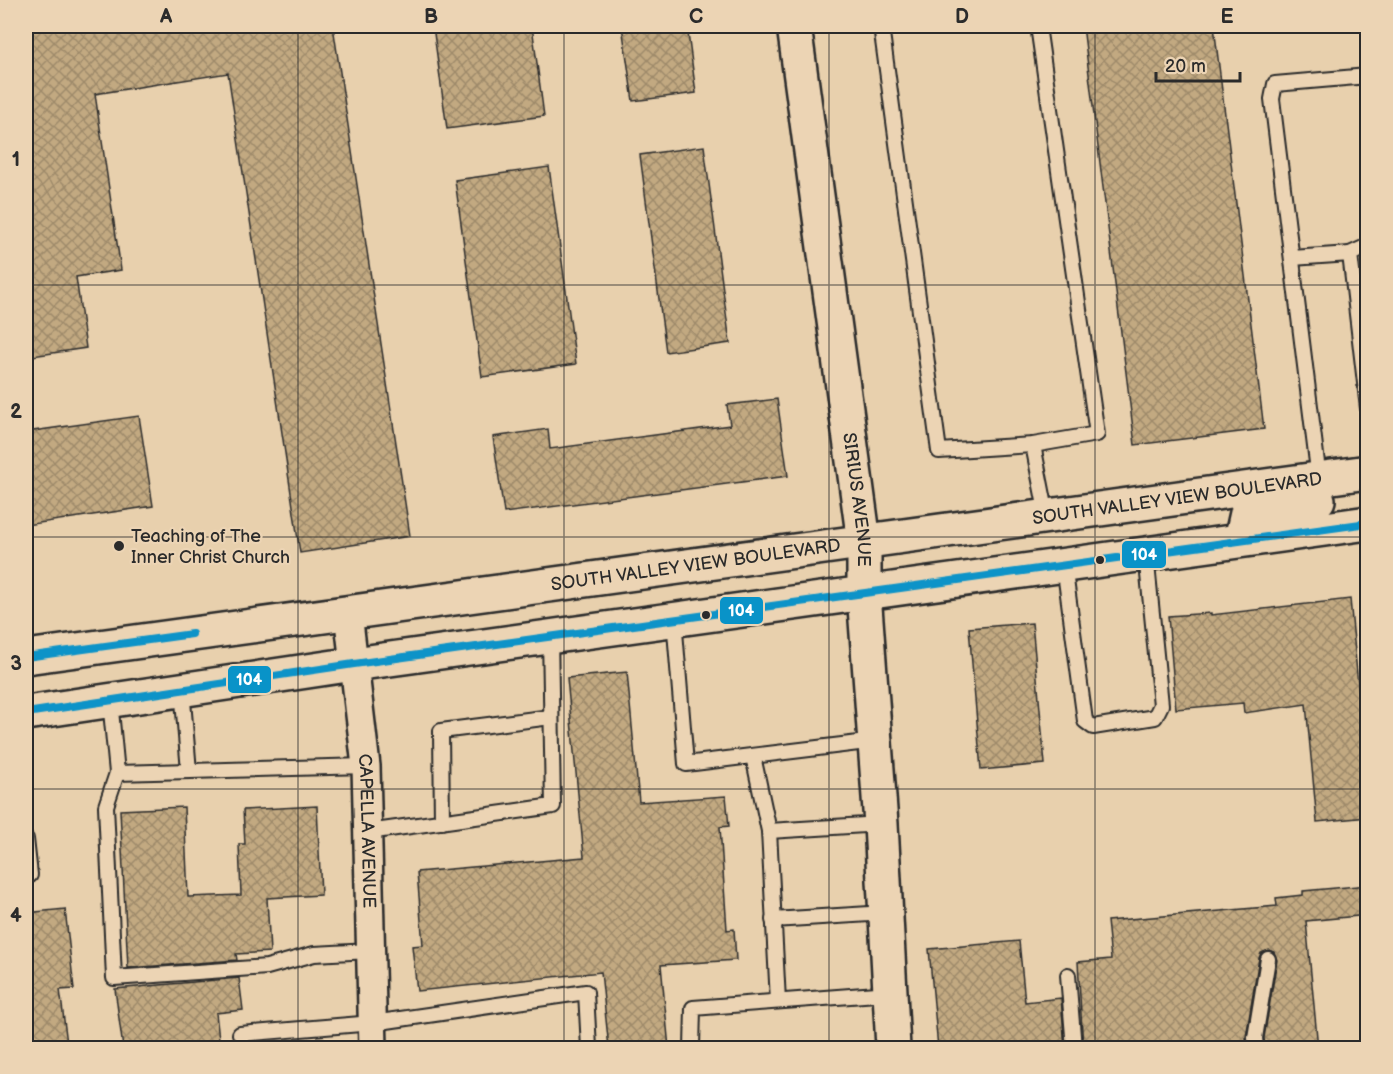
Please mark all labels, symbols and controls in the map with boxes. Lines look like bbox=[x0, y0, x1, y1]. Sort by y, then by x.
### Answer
text: A bbox=[159, 5, 173, 29]
text: B bbox=[424, 5, 438, 29]
text: C bbox=[689, 5, 703, 29]
text: D bbox=[955, 5, 969, 29]
text: E bbox=[1221, 5, 1234, 29]
scale bar bbox=[1156, 45, 1240, 83]
text: 20 m bbox=[1165, 56, 1206, 77]
text: 1 bbox=[12, 148, 20, 172]
text: 2 bbox=[10, 400, 22, 424]
street label: SIRIUS AVENUE bbox=[839, 431, 875, 567]
street label: SOUTH VALLEY VIEW BOULEVARD bbox=[1031, 468, 1323, 529]
place label: Teaching of The Inner Christ Church bbox=[131, 526, 290, 568]
street label: SOUTH VALLEY VIEW BOULEVARD bbox=[550, 534, 842, 595]
marker: Teaching of The Inner Christ Church bbox=[112, 539, 126, 553]
line badge: 104 bbox=[1121, 540, 1167, 569]
text: 104 bbox=[1131, 546, 1158, 565]
unlabelled marker bbox=[1094, 554, 1106, 566]
line badge: 104 bbox=[719, 596, 764, 625]
text: 104 bbox=[728, 602, 755, 621]
unlabelled marker bbox=[700, 609, 712, 621]
text: 3 bbox=[10, 652, 22, 676]
line badge: 104 bbox=[227, 665, 272, 694]
text: 104 bbox=[236, 671, 263, 690]
street label: CAPELLA AVENUE bbox=[354, 752, 380, 909]
text: 4 bbox=[10, 904, 22, 928]

